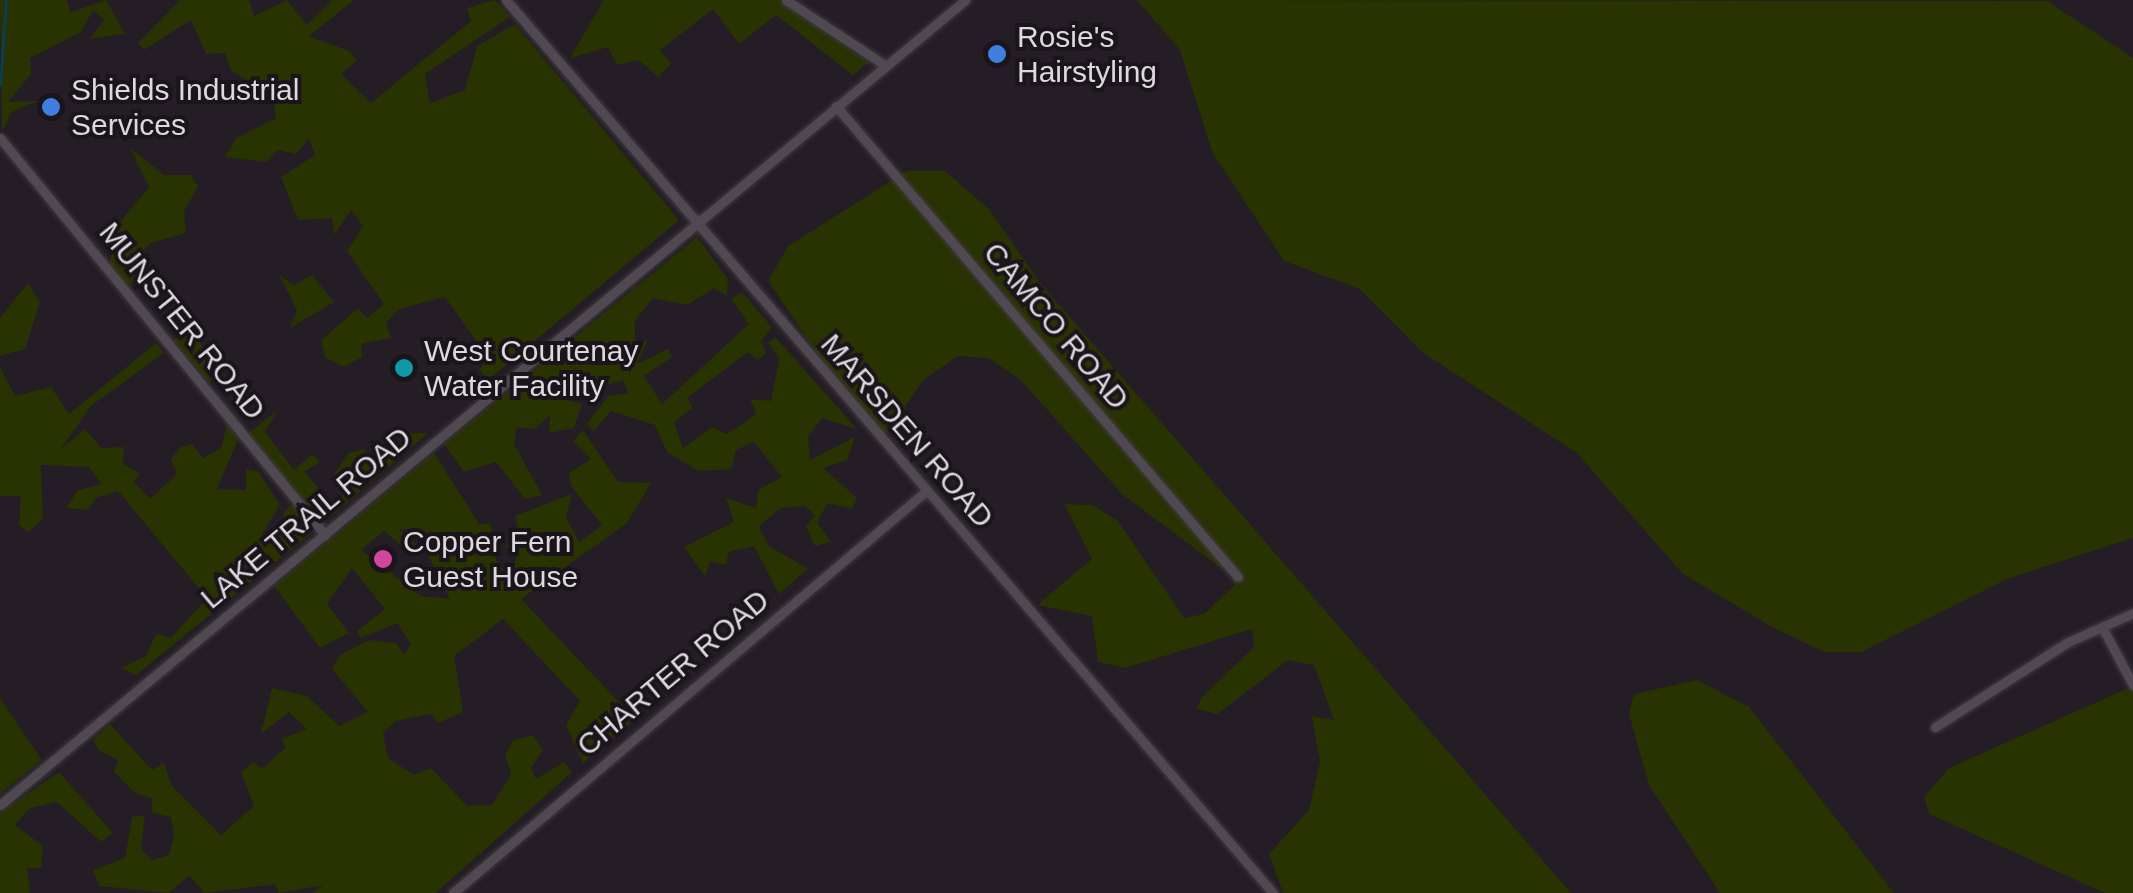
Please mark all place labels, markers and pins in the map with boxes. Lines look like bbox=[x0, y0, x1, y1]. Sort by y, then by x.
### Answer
place label: Rosie's Hairstyling bbox=[1017, 19, 1157, 90]
marker: Rosie's Hairstyling bbox=[986, 43, 1008, 65]
place label: Shields Industrial Services bbox=[71, 72, 299, 142]
marker: Shields Industrial Services bbox=[40, 96, 62, 118]
place label: West Courtenay Water Facility bbox=[424, 333, 639, 404]
marker: West Courtenay Water Facility bbox=[393, 357, 415, 379]
place label: Copper Fern Guest House bbox=[403, 524, 578, 594]
marker: Copper Fern Guest House bbox=[372, 548, 394, 570]

